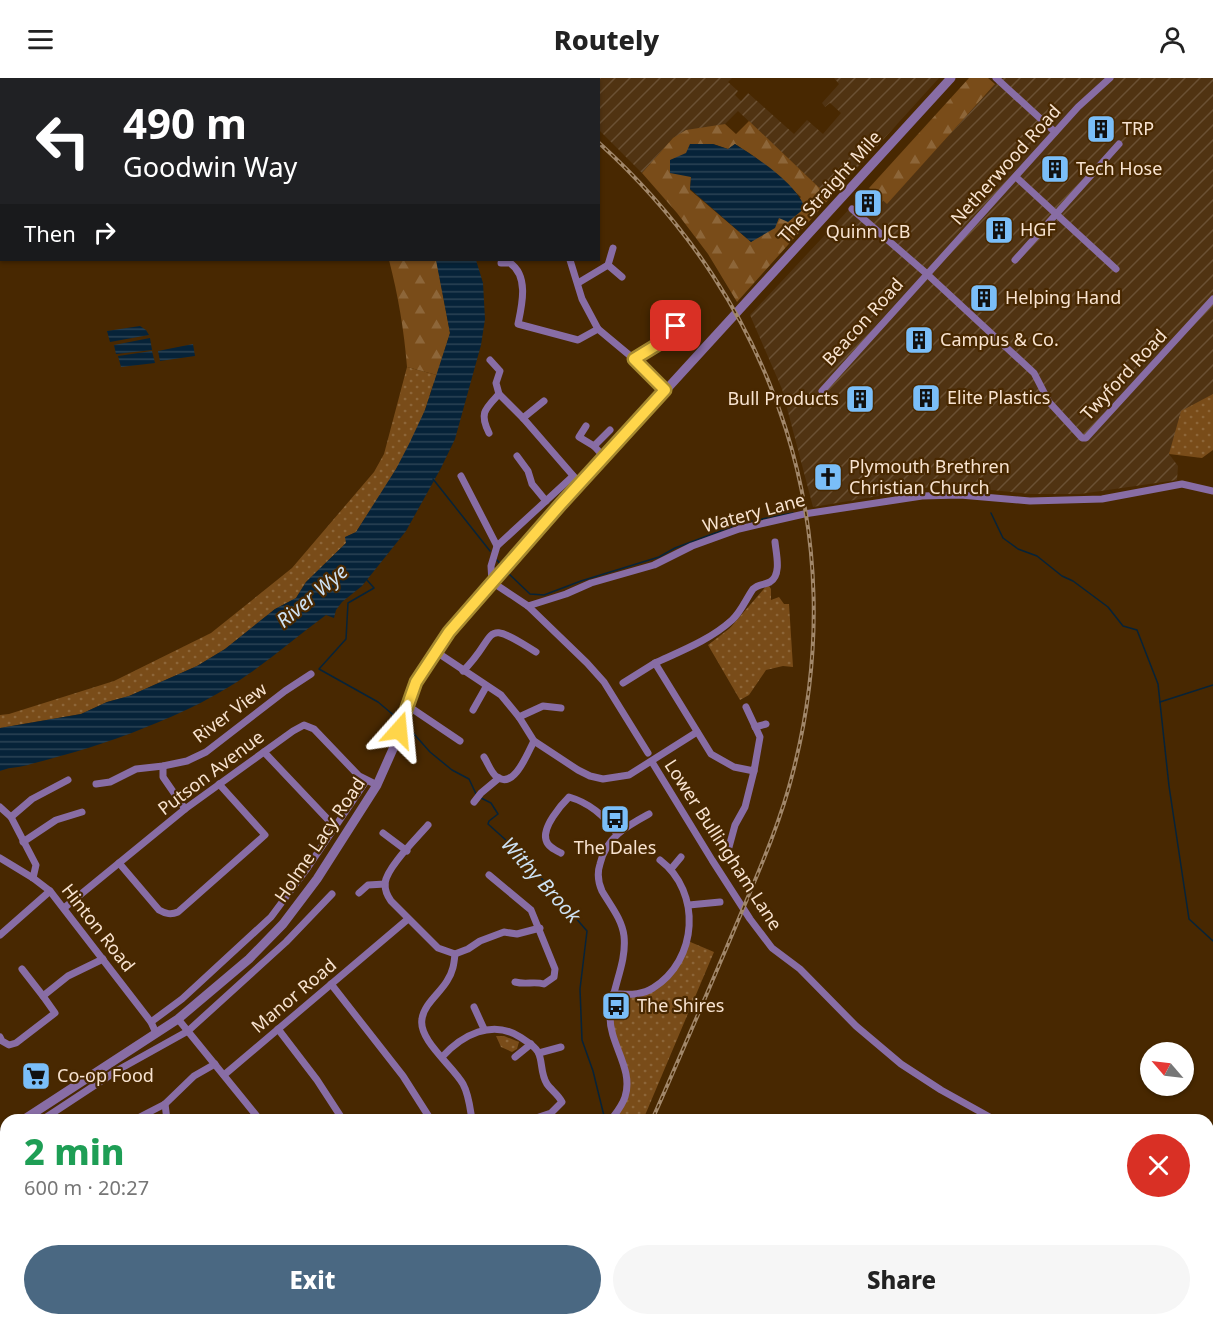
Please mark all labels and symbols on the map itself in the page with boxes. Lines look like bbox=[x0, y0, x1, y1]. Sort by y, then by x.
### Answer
street label: Netherwood Road bbox=[945, 99, 1066, 230]
building icon: TRP bbox=[1085, 113, 1117, 145]
place label: TRP bbox=[1122, 116, 1154, 140]
street label: The Straight Mile bbox=[772, 125, 886, 248]
building icon: Tech Hose bbox=[1039, 153, 1071, 185]
place label: Tech Hose bbox=[1076, 156, 1162, 180]
building icon: Quinn JCB bbox=[852, 187, 884, 219]
building icon: HGF bbox=[983, 214, 1015, 246]
place label: HGF bbox=[1020, 217, 1056, 241]
place label: Quinn JCB bbox=[826, 219, 910, 243]
street label: Beacon Road bbox=[816, 272, 908, 370]
building icon: Helping Hand bbox=[968, 282, 1000, 314]
place label: Helping Hand bbox=[1005, 285, 1121, 309]
pin bbox=[650, 300, 701, 351]
building icon: Campus & Co. bbox=[903, 324, 935, 356]
street label: Twyford Road bbox=[1075, 324, 1172, 425]
place label: Campus & Co. bbox=[940, 327, 1059, 351]
building icon: Elite Plastics bbox=[910, 382, 942, 414]
building icon: Bull Products bbox=[844, 383, 876, 415]
place label: Elite Plastics bbox=[947, 385, 1050, 409]
place label: Bull Products bbox=[727, 386, 839, 410]
place label: Plymouth Brethren Christian Church bbox=[849, 454, 1010, 499]
church icon: Plymouth Brethren Christian Church bbox=[812, 461, 844, 493]
street label: Watery Lane bbox=[700, 487, 808, 537]
water label: River Wye bbox=[270, 558, 353, 633]
street label: River View bbox=[188, 677, 271, 748]
position arrow bbox=[367, 698, 431, 762]
street label: Putson Avenue bbox=[152, 724, 268, 820]
street label: Lower Bullingham Lane bbox=[660, 755, 788, 934]
street label: Holme Lacy Road bbox=[268, 772, 370, 907]
bus stop icon: The Dales bbox=[599, 803, 631, 835]
water label: Withy Brook bbox=[496, 831, 588, 929]
place label: The Dales bbox=[574, 835, 656, 859]
street label: Hinton Road bbox=[57, 878, 141, 976]
street label: Manor Road bbox=[246, 953, 341, 1038]
bus stop icon: The Shires bbox=[600, 990, 632, 1022]
place label: The Shires bbox=[637, 993, 724, 1017]
north arrow bbox=[1140, 1042, 1194, 1096]
supermarket icon: Co-op Food bbox=[20, 1060, 52, 1092]
place label: Co-op Food bbox=[57, 1063, 154, 1087]

